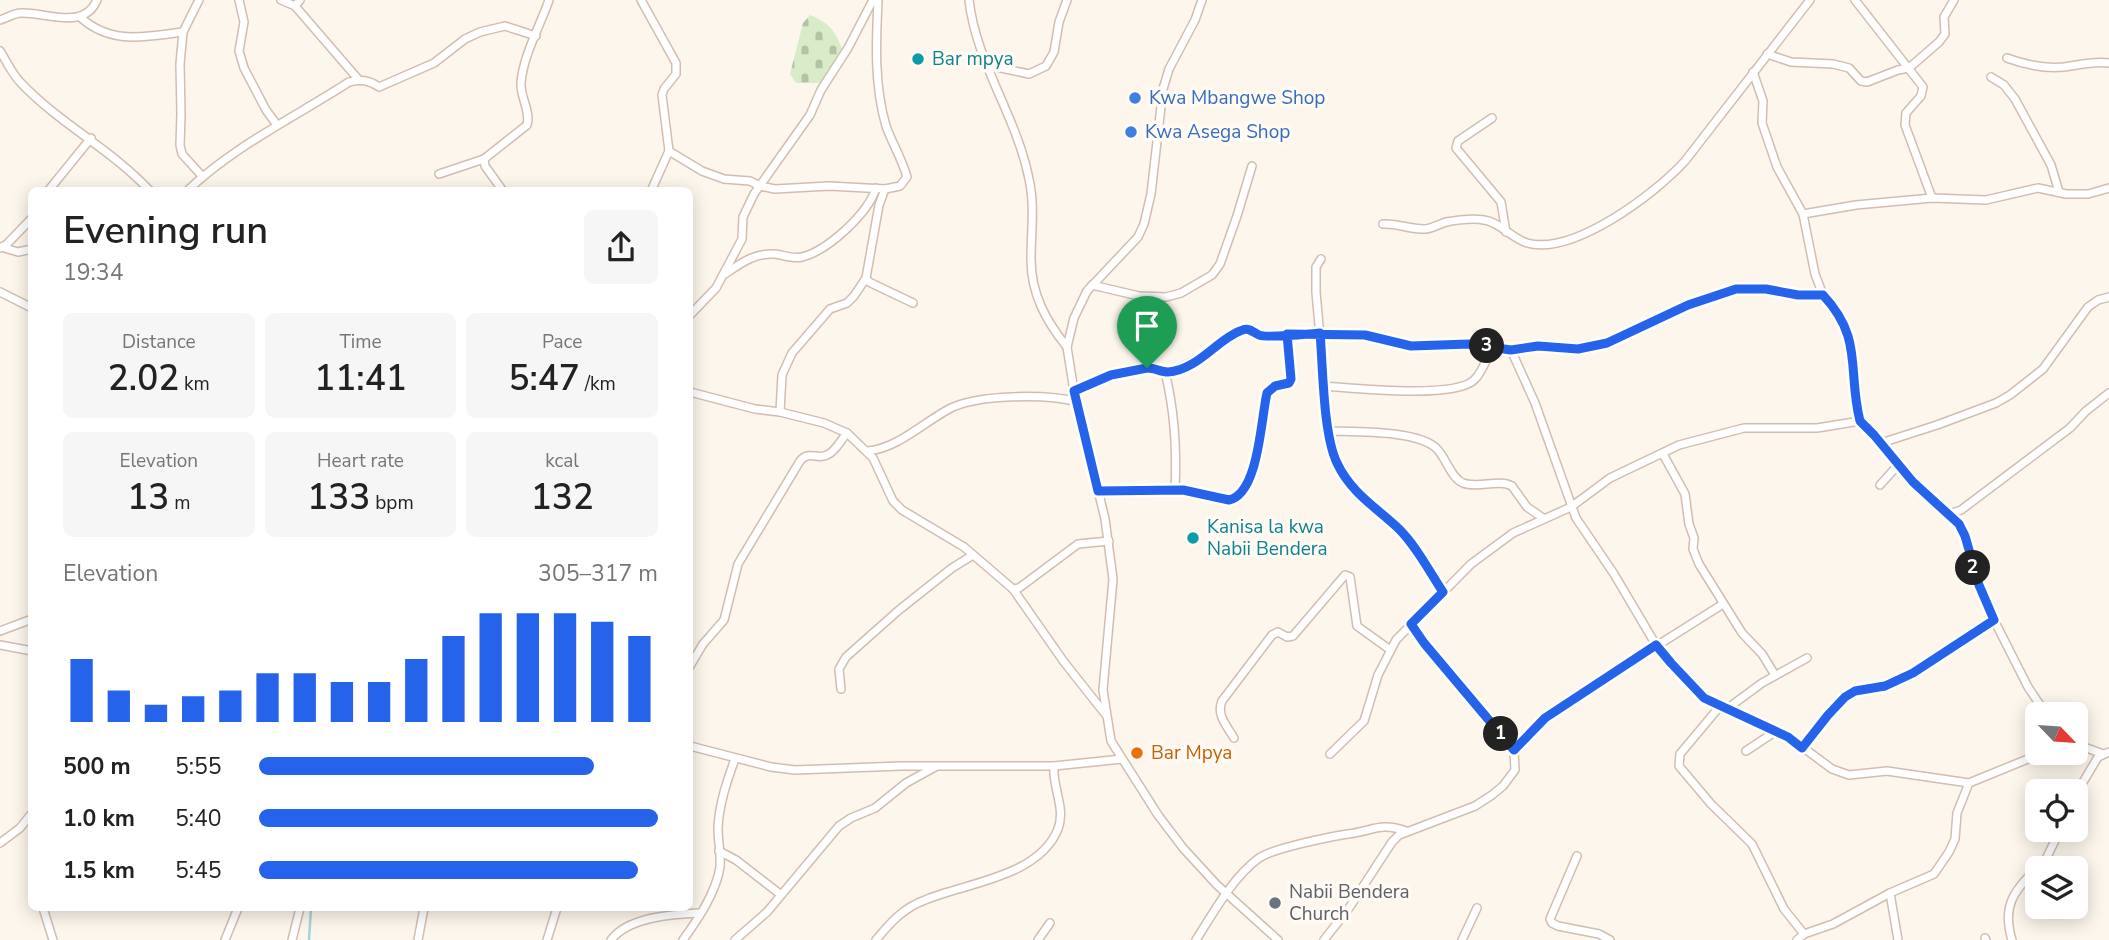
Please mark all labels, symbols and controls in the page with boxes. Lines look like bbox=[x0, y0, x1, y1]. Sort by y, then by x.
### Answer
place label: Bar mpya bbox=[932, 46, 1013, 72]
marker: Bar mpya bbox=[910, 51, 926, 67]
place label: Kwa Mbangwe Shop bbox=[1149, 85, 1325, 111]
marker: Kwa Mbangwe Shop bbox=[1127, 90, 1143, 106]
place label: Kwa Asega Shop bbox=[1145, 119, 1290, 145]
marker: Kwa Asega Shop bbox=[1123, 124, 1139, 140]
text: Evening run bbox=[63, 205, 268, 256]
button: share bbox=[584, 210, 658, 284]
text: 19:34 bbox=[63, 257, 123, 288]
pin bbox=[1117, 296, 1177, 368]
icon: arrive bbox=[1128, 307, 1166, 345]
pin: 3 bbox=[1470, 328, 1504, 364]
text: Distance bbox=[122, 329, 196, 355]
text: Time bbox=[339, 329, 382, 355]
text: Pace bbox=[542, 329, 582, 355]
text: 3 bbox=[1481, 332, 1492, 358]
text: 2.02 bbox=[108, 355, 179, 402]
text: 11:41 bbox=[314, 355, 407, 402]
text: 5:47 bbox=[509, 355, 580, 402]
text: km bbox=[179, 371, 210, 397]
text: /km bbox=[580, 371, 616, 397]
text: Elevation bbox=[119, 448, 198, 474]
text: Heart rate bbox=[317, 448, 404, 474]
text: kcal bbox=[545, 448, 579, 474]
text: 13 bbox=[127, 474, 169, 521]
text: 133 bbox=[307, 474, 370, 521]
text: 132 bbox=[531, 474, 594, 521]
text: m bbox=[169, 490, 190, 516]
text: bpm bbox=[370, 490, 414, 516]
place label: Kanisa la kwa Nabii Bendera bbox=[1207, 514, 1328, 562]
marker: Kanisa la kwa Nabii Bendera bbox=[1185, 530, 1201, 546]
pin: 2 bbox=[1955, 550, 1990, 586]
text: 2 bbox=[1967, 554, 1978, 580]
text: Elevation bbox=[63, 558, 158, 589]
text: 305–317 m bbox=[538, 558, 658, 589]
north arrow bbox=[2025, 702, 2088, 765]
map controls bbox=[2025, 702, 2088, 919]
pin: 1 bbox=[1484, 716, 1518, 752]
text: 1 bbox=[1495, 720, 1506, 746]
place label: Bar Mpya bbox=[1151, 740, 1232, 766]
marker: Bar Mpya bbox=[1129, 745, 1145, 761]
text: 500 m bbox=[63, 751, 131, 782]
text: 5:55 bbox=[175, 751, 222, 782]
button: locate bbox=[2025, 779, 2088, 842]
text: 1.0 km bbox=[63, 803, 135, 834]
text: 5:40 bbox=[175, 803, 222, 834]
text: 1.5 km bbox=[63, 855, 135, 886]
text: 5:45 bbox=[175, 855, 222, 886]
button: layers bbox=[2025, 856, 2088, 919]
place label: Nabii Bendera Church bbox=[1289, 879, 1410, 927]
marker: Nabii Bendera Church bbox=[1267, 895, 1283, 911]

